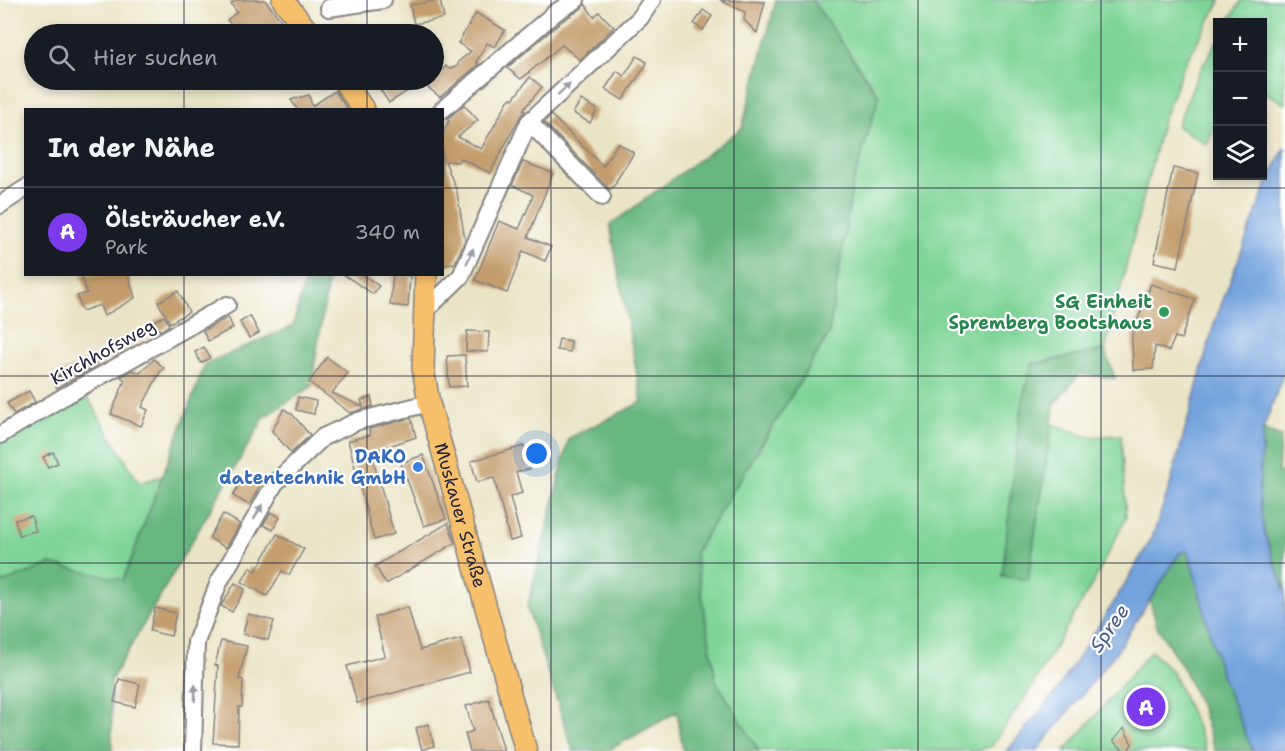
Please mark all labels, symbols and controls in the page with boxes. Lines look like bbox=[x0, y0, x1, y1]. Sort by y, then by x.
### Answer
map controls bbox=[1213, 18, 1267, 180]
button: + bbox=[1213, 18, 1267, 72]
search box bbox=[24, 24, 444, 90]
icon: search bbox=[45, 41, 78, 74]
text: Hier suchen bbox=[93, 43, 218, 72]
button: − bbox=[1213, 72, 1267, 126]
one-way arrow bbox=[556, 83, 571, 96]
button: layers bbox=[1213, 126, 1267, 180]
text: In der Nähe bbox=[48, 130, 215, 165]
text: Ölsträucher e.V. bbox=[105, 205, 285, 234]
text: A bbox=[60, 219, 75, 245]
text: 340 m bbox=[355, 219, 420, 245]
text: Park bbox=[105, 234, 148, 260]
one-way arrow bbox=[465, 248, 474, 265]
place label: SG Einheit Spremberg Bootshaus bbox=[949, 290, 1152, 335]
marker: SG Einheit Spremberg Bootshaus bbox=[1157, 305, 1171, 319]
street label: Kirchhofsweg bbox=[46, 313, 160, 391]
your location bbox=[522, 439, 551, 468]
street label: Muskauer Straße bbox=[429, 440, 492, 590]
place label: DAKO datentechnik GmbH bbox=[219, 445, 406, 490]
marker: DAKO datentechnik GmbH bbox=[411, 460, 425, 474]
one-way arrow bbox=[253, 504, 264, 520]
water label: Spree bbox=[1083, 599, 1135, 657]
one-way arrow bbox=[190, 683, 199, 702]
pin: A bbox=[1126, 684, 1166, 730]

